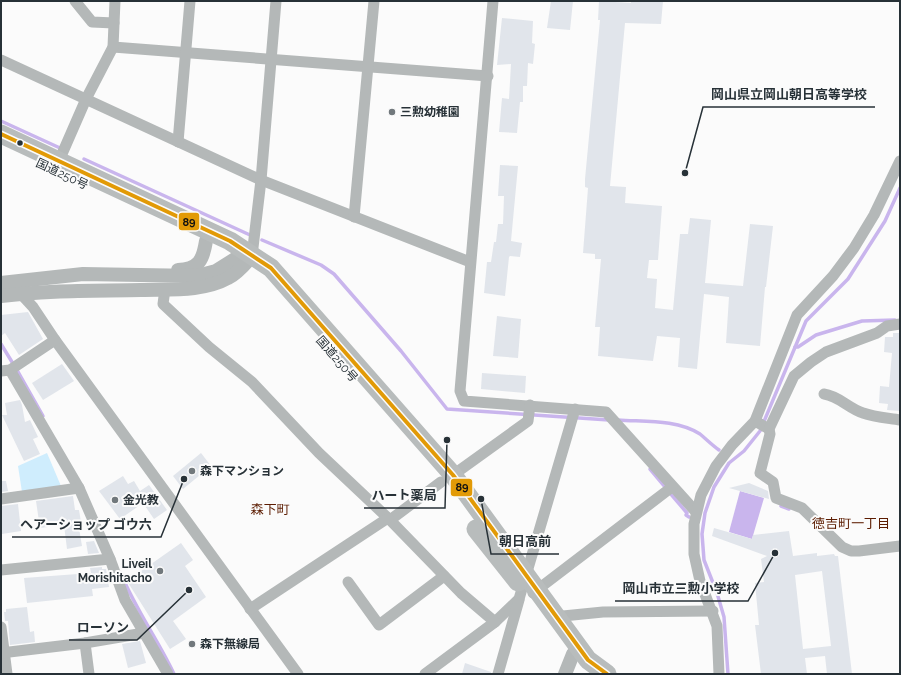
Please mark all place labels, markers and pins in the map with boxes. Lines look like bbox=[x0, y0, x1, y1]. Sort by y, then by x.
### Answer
callout: 岡山県立岡山朝日高等学校 bbox=[703, 82, 875, 107]
place label: 三勲幼稚園 bbox=[400, 105, 460, 119]
marker: 三勲幼稚園 bbox=[387, 107, 397, 117]
unlabelled marker bbox=[15, 138, 25, 148]
place label: 森下マンション bbox=[200, 464, 284, 478]
marker: 森下マンション bbox=[187, 466, 197, 476]
callout: ハート薬局 bbox=[364, 483, 445, 508]
place label: 金光教 bbox=[123, 493, 159, 507]
marker: 金光教 bbox=[110, 495, 120, 505]
callout: ヘアーショップ ゴウ六 bbox=[12, 512, 161, 537]
callout: 朝日高前 bbox=[491, 529, 559, 554]
place label: Liveil Morishitacho bbox=[78, 557, 152, 585]
marker: Liveil Morishitacho bbox=[155, 566, 165, 576]
callout: 岡山市立三勲小学校 bbox=[615, 576, 748, 601]
callout: ローソン bbox=[69, 615, 137, 640]
place label: 森下無線局 bbox=[200, 637, 260, 651]
marker: 森下無線局 bbox=[187, 639, 197, 649]

